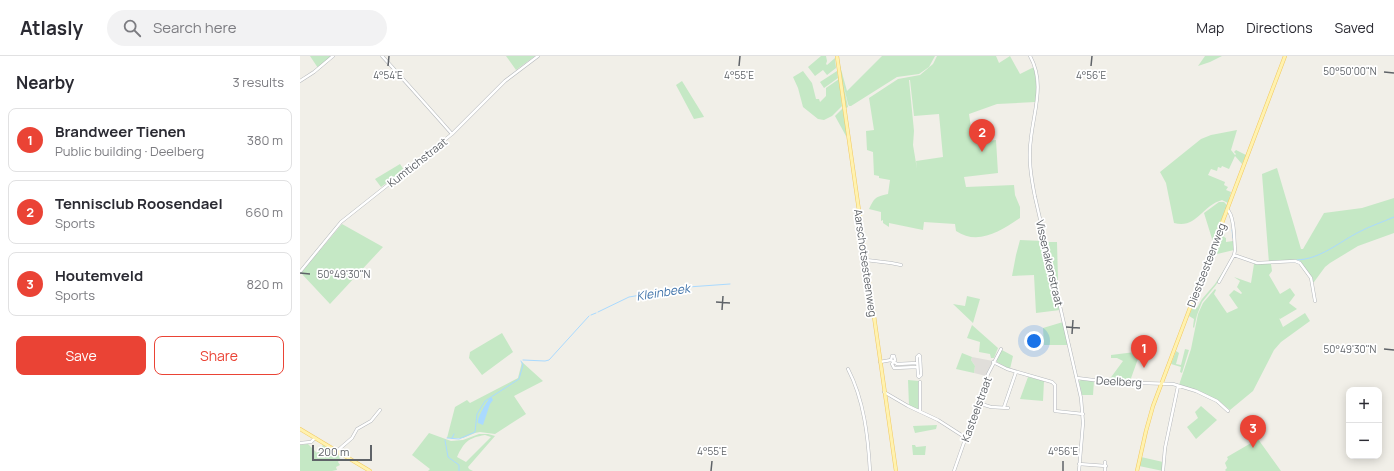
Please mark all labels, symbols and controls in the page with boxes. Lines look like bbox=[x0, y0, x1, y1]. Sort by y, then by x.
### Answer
search box bbox=[107, 10, 387, 46]
text: Atlasly bbox=[20, 15, 83, 41]
icon: search bbox=[121, 17, 143, 39]
text: Search here bbox=[153, 17, 236, 38]
text: Map bbox=[1196, 18, 1224, 37]
text: Directions bbox=[1246, 18, 1313, 37]
text: Saved bbox=[1335, 18, 1374, 37]
text: 50°50'00"N bbox=[1323, 64, 1377, 78]
text: 4°54'E bbox=[373, 68, 403, 82]
text: 4°55'E bbox=[724, 68, 754, 82]
text: 4°56'E bbox=[1076, 68, 1106, 82]
text: Nearby bbox=[16, 71, 74, 94]
text: 3 results bbox=[232, 73, 284, 91]
pin: 2 bbox=[969, 119, 995, 152]
text: Brandweer Tienen bbox=[55, 121, 186, 142]
text: 1 bbox=[27, 131, 33, 149]
text: 380 m bbox=[247, 131, 283, 149]
street label: Kumtichstraat bbox=[384, 134, 450, 190]
text: Public building · Deelberg bbox=[55, 142, 204, 160]
text: Tennisclub Roosendael bbox=[55, 193, 223, 214]
text: 2 bbox=[26, 203, 34, 221]
text: 660 m bbox=[245, 203, 283, 221]
street label: Aarschotsesteenweg bbox=[851, 208, 881, 318]
text: Sports bbox=[55, 214, 95, 232]
street label: Vissenakenstraat bbox=[1033, 218, 1067, 308]
street label: Diestsesteenweg bbox=[1183, 221, 1229, 309]
text: Houtemveld bbox=[55, 265, 143, 286]
text: 50°49'30"N bbox=[318, 267, 371, 281]
text: 3 bbox=[26, 275, 34, 293]
text: 820 m bbox=[246, 275, 283, 293]
water label: Kleinbeek bbox=[635, 279, 693, 305]
text: Sports bbox=[55, 286, 95, 304]
your location bbox=[1024, 331, 1044, 351]
pin: 1 bbox=[1131, 335, 1157, 368]
button: Save bbox=[16, 336, 146, 375]
button: Share bbox=[154, 336, 284, 375]
text: 50°49'30"N bbox=[1324, 342, 1377, 356]
street label: Deelberg bbox=[1096, 372, 1142, 390]
street label: Kasteelstraat bbox=[957, 374, 995, 444]
map controls bbox=[1346, 387, 1382, 459]
button: + bbox=[1346, 387, 1382, 423]
pin: 3 bbox=[1240, 415, 1266, 448]
button: − bbox=[1346, 423, 1382, 459]
scale bar bbox=[312, 443, 372, 462]
text: 200 m bbox=[318, 444, 349, 459]
text: 4°55'E bbox=[697, 444, 727, 458]
text: 4°56'E bbox=[1048, 444, 1078, 458]

